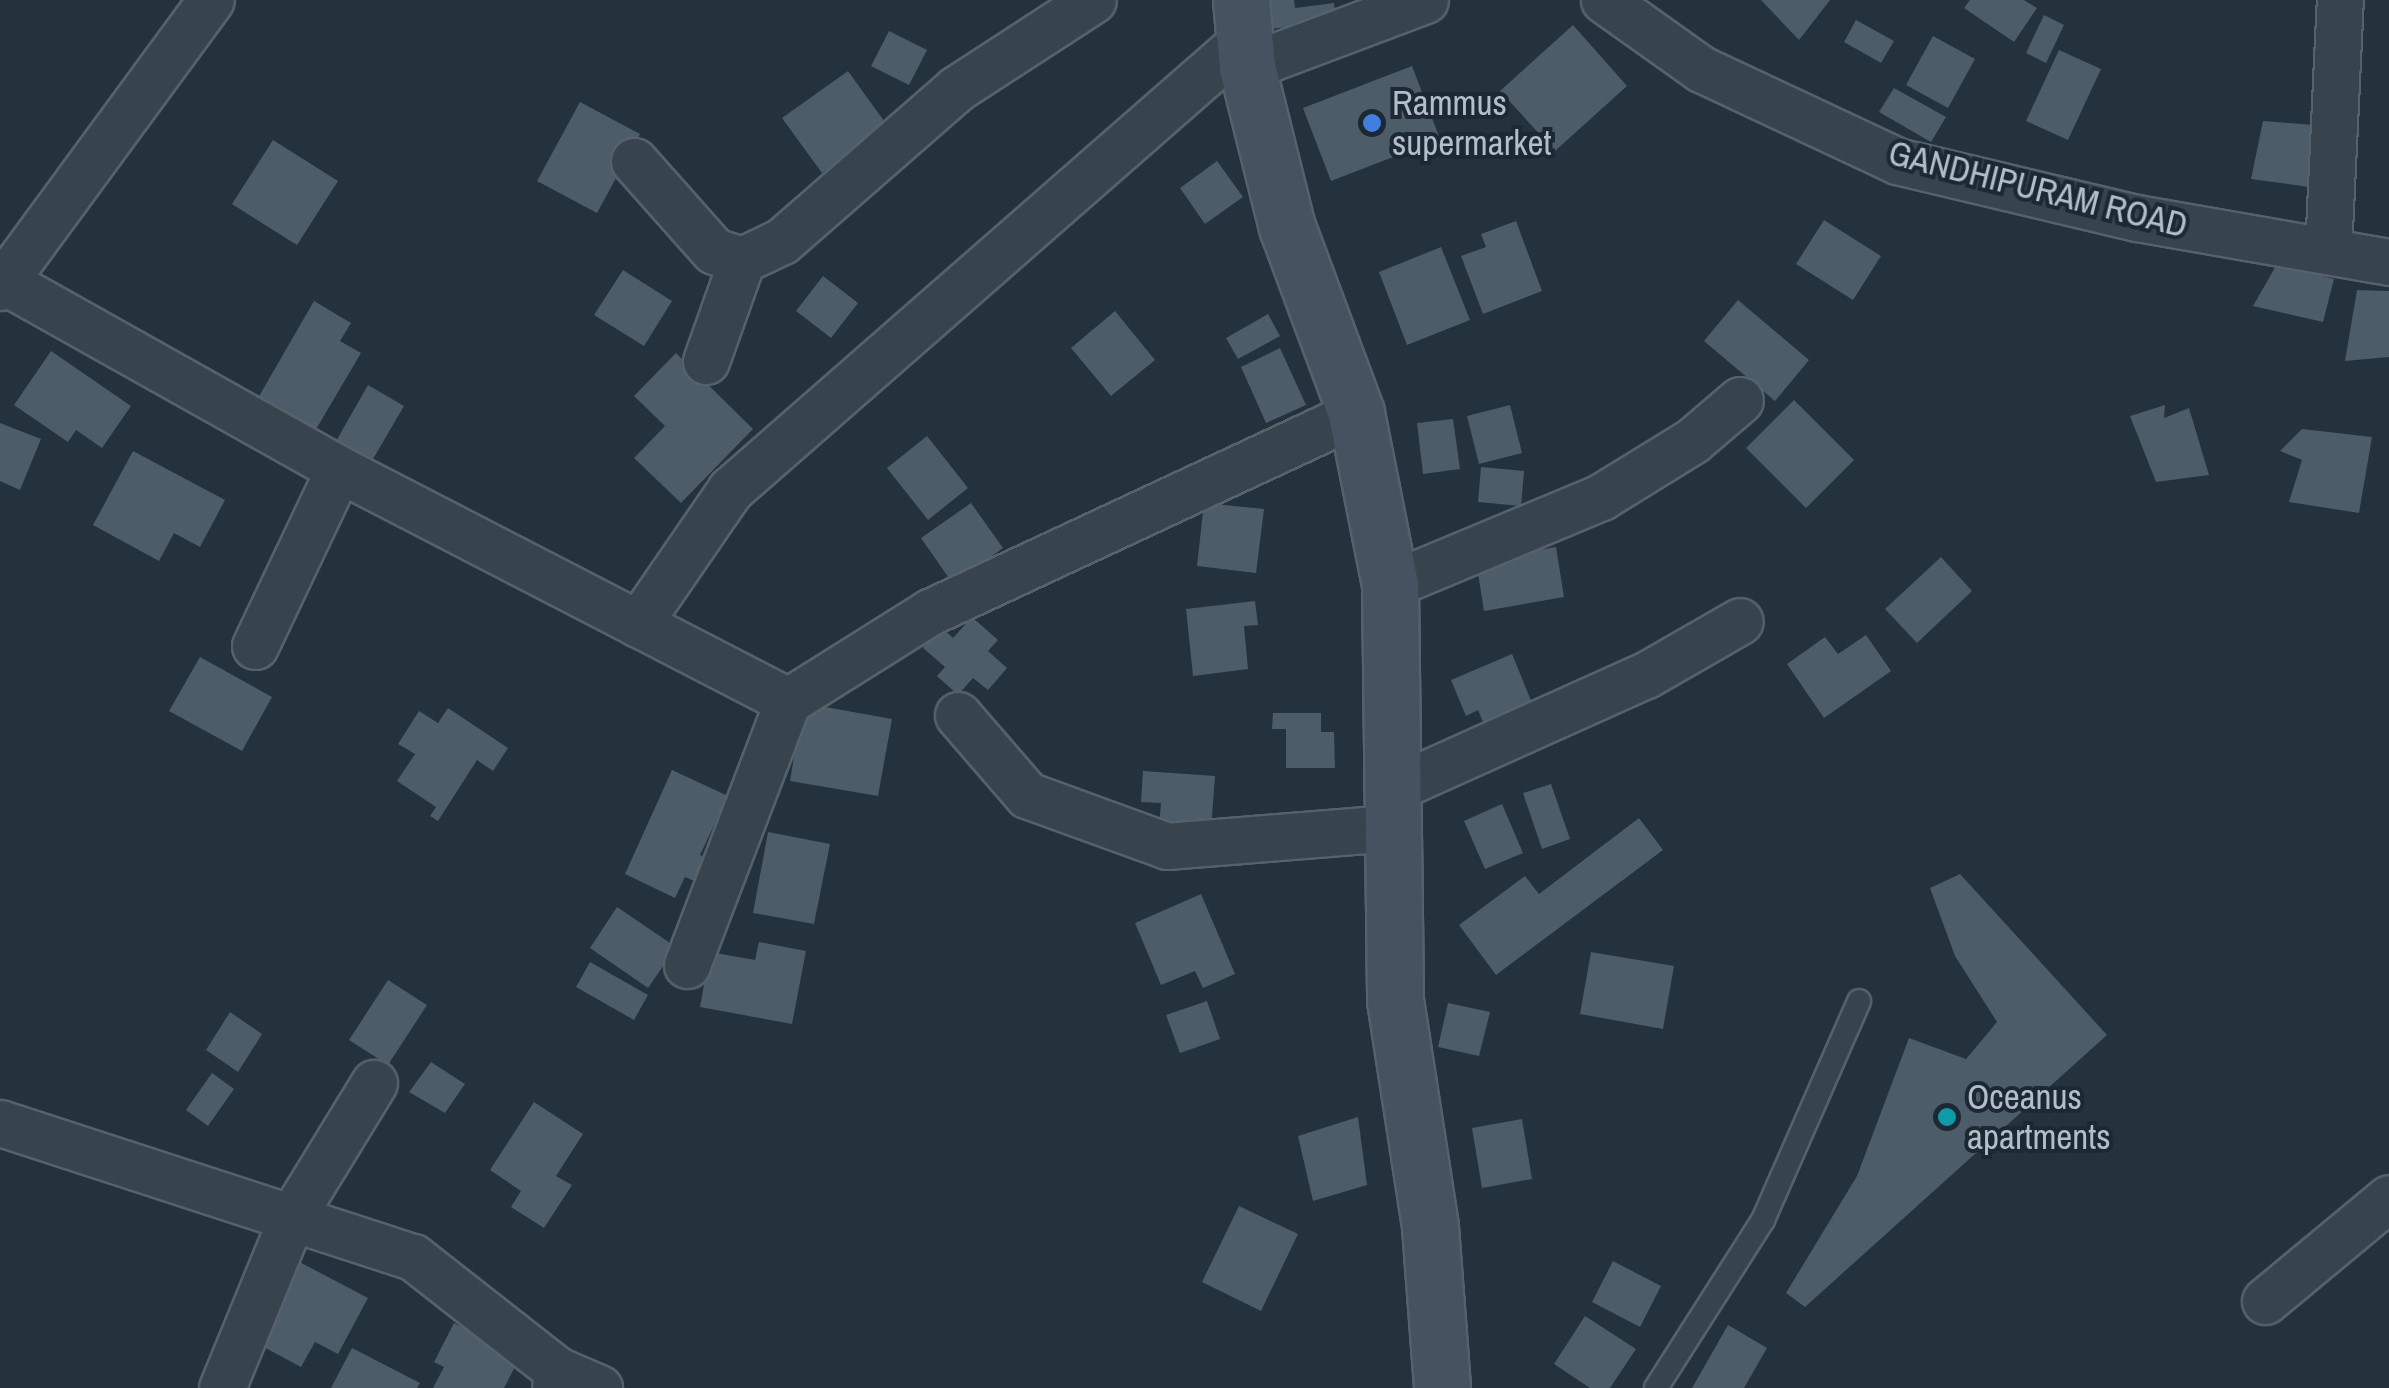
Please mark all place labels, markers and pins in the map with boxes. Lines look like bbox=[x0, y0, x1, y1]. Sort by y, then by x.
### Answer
place label: Rammus supermarket bbox=[1392, 82, 1551, 164]
marker: Rammus supermarket bbox=[1361, 112, 1383, 134]
place label: Oceanus apartments bbox=[1967, 1076, 2111, 1158]
marker: Oceanus apartments bbox=[1936, 1106, 1958, 1128]

